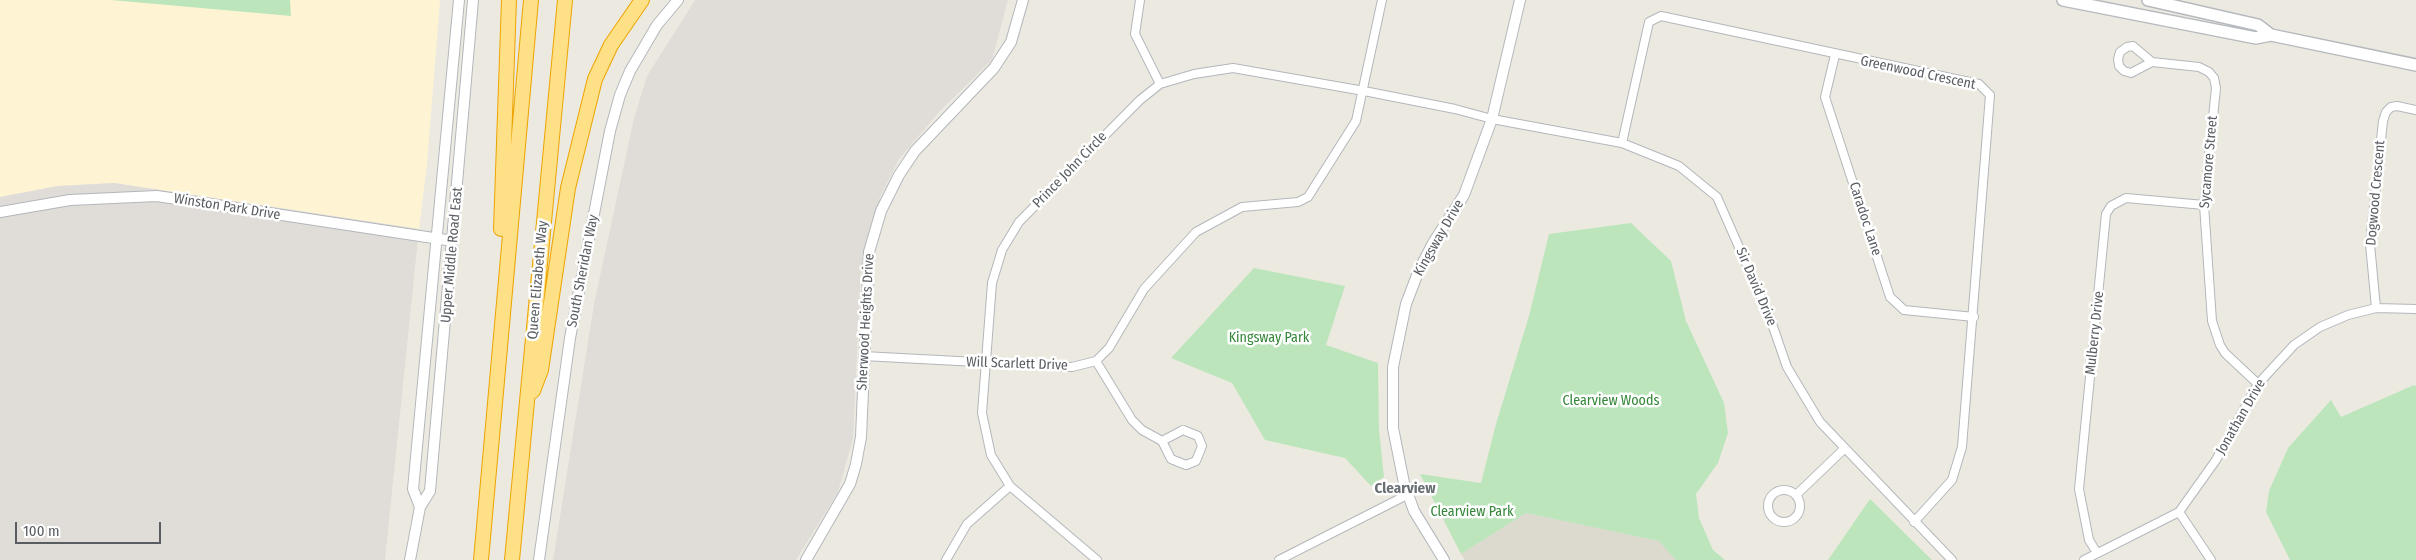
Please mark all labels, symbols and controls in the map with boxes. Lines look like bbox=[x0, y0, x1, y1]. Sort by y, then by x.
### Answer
street label: Greenwood Crescent bbox=[1859, 53, 1977, 93]
street label: Sycamore Street bbox=[2197, 115, 2221, 209]
street label: Prince John Circle bbox=[1029, 128, 1111, 212]
street label: Dogwood Crescent bbox=[2363, 140, 2389, 246]
street label: Caradoc Lane bbox=[1845, 180, 1885, 258]
street label: Upper Middle Road East bbox=[438, 186, 466, 324]
street label: Winston Park Drive bbox=[173, 190, 281, 224]
street label: Kingsway Drive bbox=[1410, 197, 1468, 279]
street label: South Sheridan Way bbox=[564, 213, 602, 329]
street label: Queen Elizabeth Way bbox=[524, 220, 552, 340]
street label: Sir David Drive bbox=[1732, 245, 1780, 329]
street label: Sherwood Heights Drive bbox=[854, 253, 878, 391]
street label: Mulberry Drive bbox=[2082, 290, 2108, 376]
park label: Kingsway Park bbox=[1229, 330, 1309, 346]
street label: Will Scarlett Drive bbox=[966, 354, 1068, 374]
street label: Jonathan Drive bbox=[2213, 376, 2269, 458]
park label: Clearview Woods bbox=[1563, 393, 1659, 409]
district label: Clearview bbox=[1374, 480, 1436, 498]
park label: Clearview Park bbox=[1430, 504, 1514, 520]
scale bar bbox=[18, 512, 164, 544]
text: 100 m bbox=[23, 522, 60, 540]

